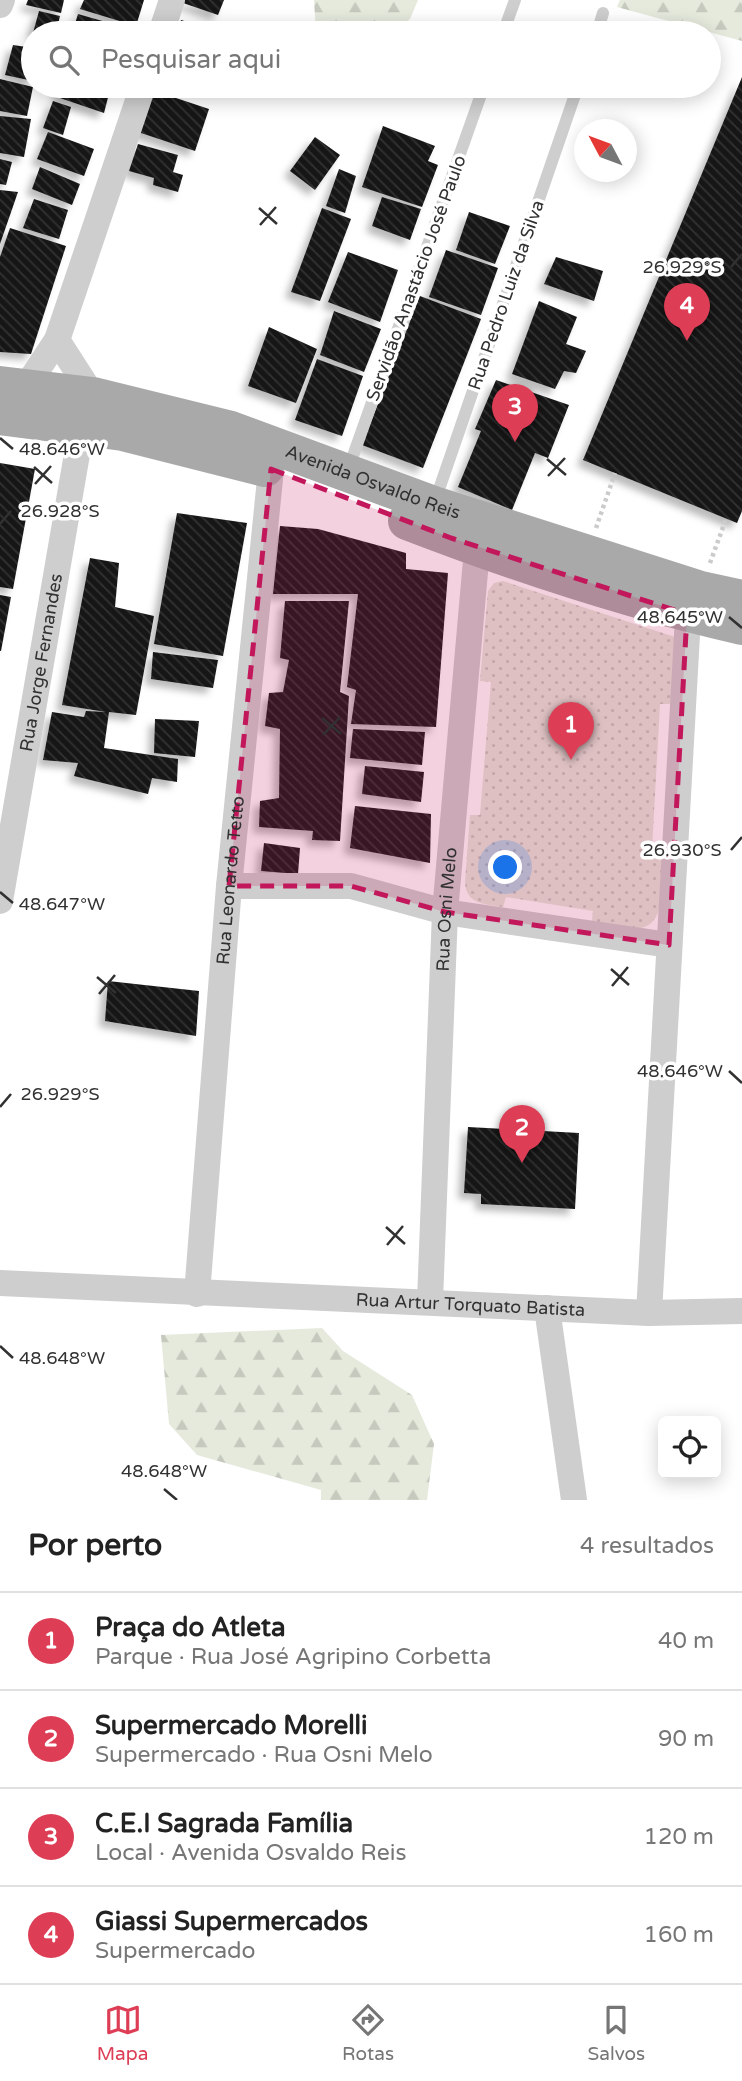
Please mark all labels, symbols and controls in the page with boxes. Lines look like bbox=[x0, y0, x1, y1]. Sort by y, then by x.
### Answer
search box bbox=[21, 21, 721, 98]
icon: search bbox=[45, 41, 83, 79]
text: Pesquisar aqui bbox=[101, 44, 281, 75]
north arrow bbox=[574, 119, 637, 182]
street label: Servidão Anastácio José Paulo bbox=[361, 152, 471, 404]
street label: Rua Pedro Luiz da Silva bbox=[463, 197, 549, 393]
text: 26.929°S bbox=[642, 256, 722, 278]
pin: 4 bbox=[664, 283, 710, 341]
pin: 3 bbox=[492, 384, 538, 442]
text: 48.646°W bbox=[19, 438, 105, 460]
street label: Avenida Osvaldo Reis bbox=[283, 440, 463, 524]
text: 26.928°S bbox=[20, 500, 100, 522]
street label: Rua Jorge Fernandes bbox=[15, 572, 67, 753]
text: 48.645°W bbox=[637, 606, 723, 628]
pin: 1 bbox=[548, 702, 594, 760]
street label: Rua Leonardo Tetto bbox=[212, 795, 249, 966]
text: 26.930°S bbox=[642, 839, 722, 861]
street label: Rua Osni Melo bbox=[432, 846, 462, 972]
your location bbox=[488, 850, 522, 884]
text: 48.647°W bbox=[19, 893, 105, 915]
text: 48.646°W bbox=[637, 1060, 723, 1082]
text: 26.929°S bbox=[20, 1083, 100, 1105]
pin: 2 bbox=[499, 1105, 545, 1163]
street label: Rua Artur Torquato Batista bbox=[355, 1288, 586, 1321]
text: 48.648°W bbox=[19, 1347, 105, 1369]
map controls bbox=[658, 1416, 721, 1479]
button: locate bbox=[658, 1416, 721, 1479]
text: 48.648°W bbox=[121, 1460, 207, 1482]
text: Por perto bbox=[28, 1527, 162, 1564]
text: 4 resultados bbox=[580, 1532, 714, 1560]
text: Praça do Atleta bbox=[95, 1612, 286, 1643]
text: 1 bbox=[44, 1627, 58, 1655]
text: 40 m bbox=[658, 1627, 714, 1655]
text: Parque · Rua José Agripino Corbetta bbox=[95, 1643, 491, 1671]
text: Supermercado Morelli bbox=[95, 1710, 368, 1741]
text: 2 bbox=[44, 1725, 58, 1753]
text: 90 m bbox=[658, 1725, 714, 1753]
text: Supermercado · Rua Osni Melo bbox=[95, 1741, 433, 1769]
text: C.E.I Sagrada Família bbox=[95, 1808, 353, 1839]
text: 3 bbox=[44, 1823, 58, 1851]
text: 120 m bbox=[644, 1823, 714, 1851]
text: Local · Avenida Osvaldo Reis bbox=[95, 1839, 406, 1867]
text: Giassi Supermercados bbox=[95, 1906, 368, 1937]
text: 4 bbox=[44, 1921, 58, 1949]
text: 160 m bbox=[644, 1921, 714, 1949]
text: Supermercado bbox=[95, 1937, 256, 1965]
tab: Mapa bbox=[97, 2001, 148, 2065]
tab: Rotas bbox=[342, 2001, 394, 2065]
tab: Salvos bbox=[588, 2001, 645, 2065]

